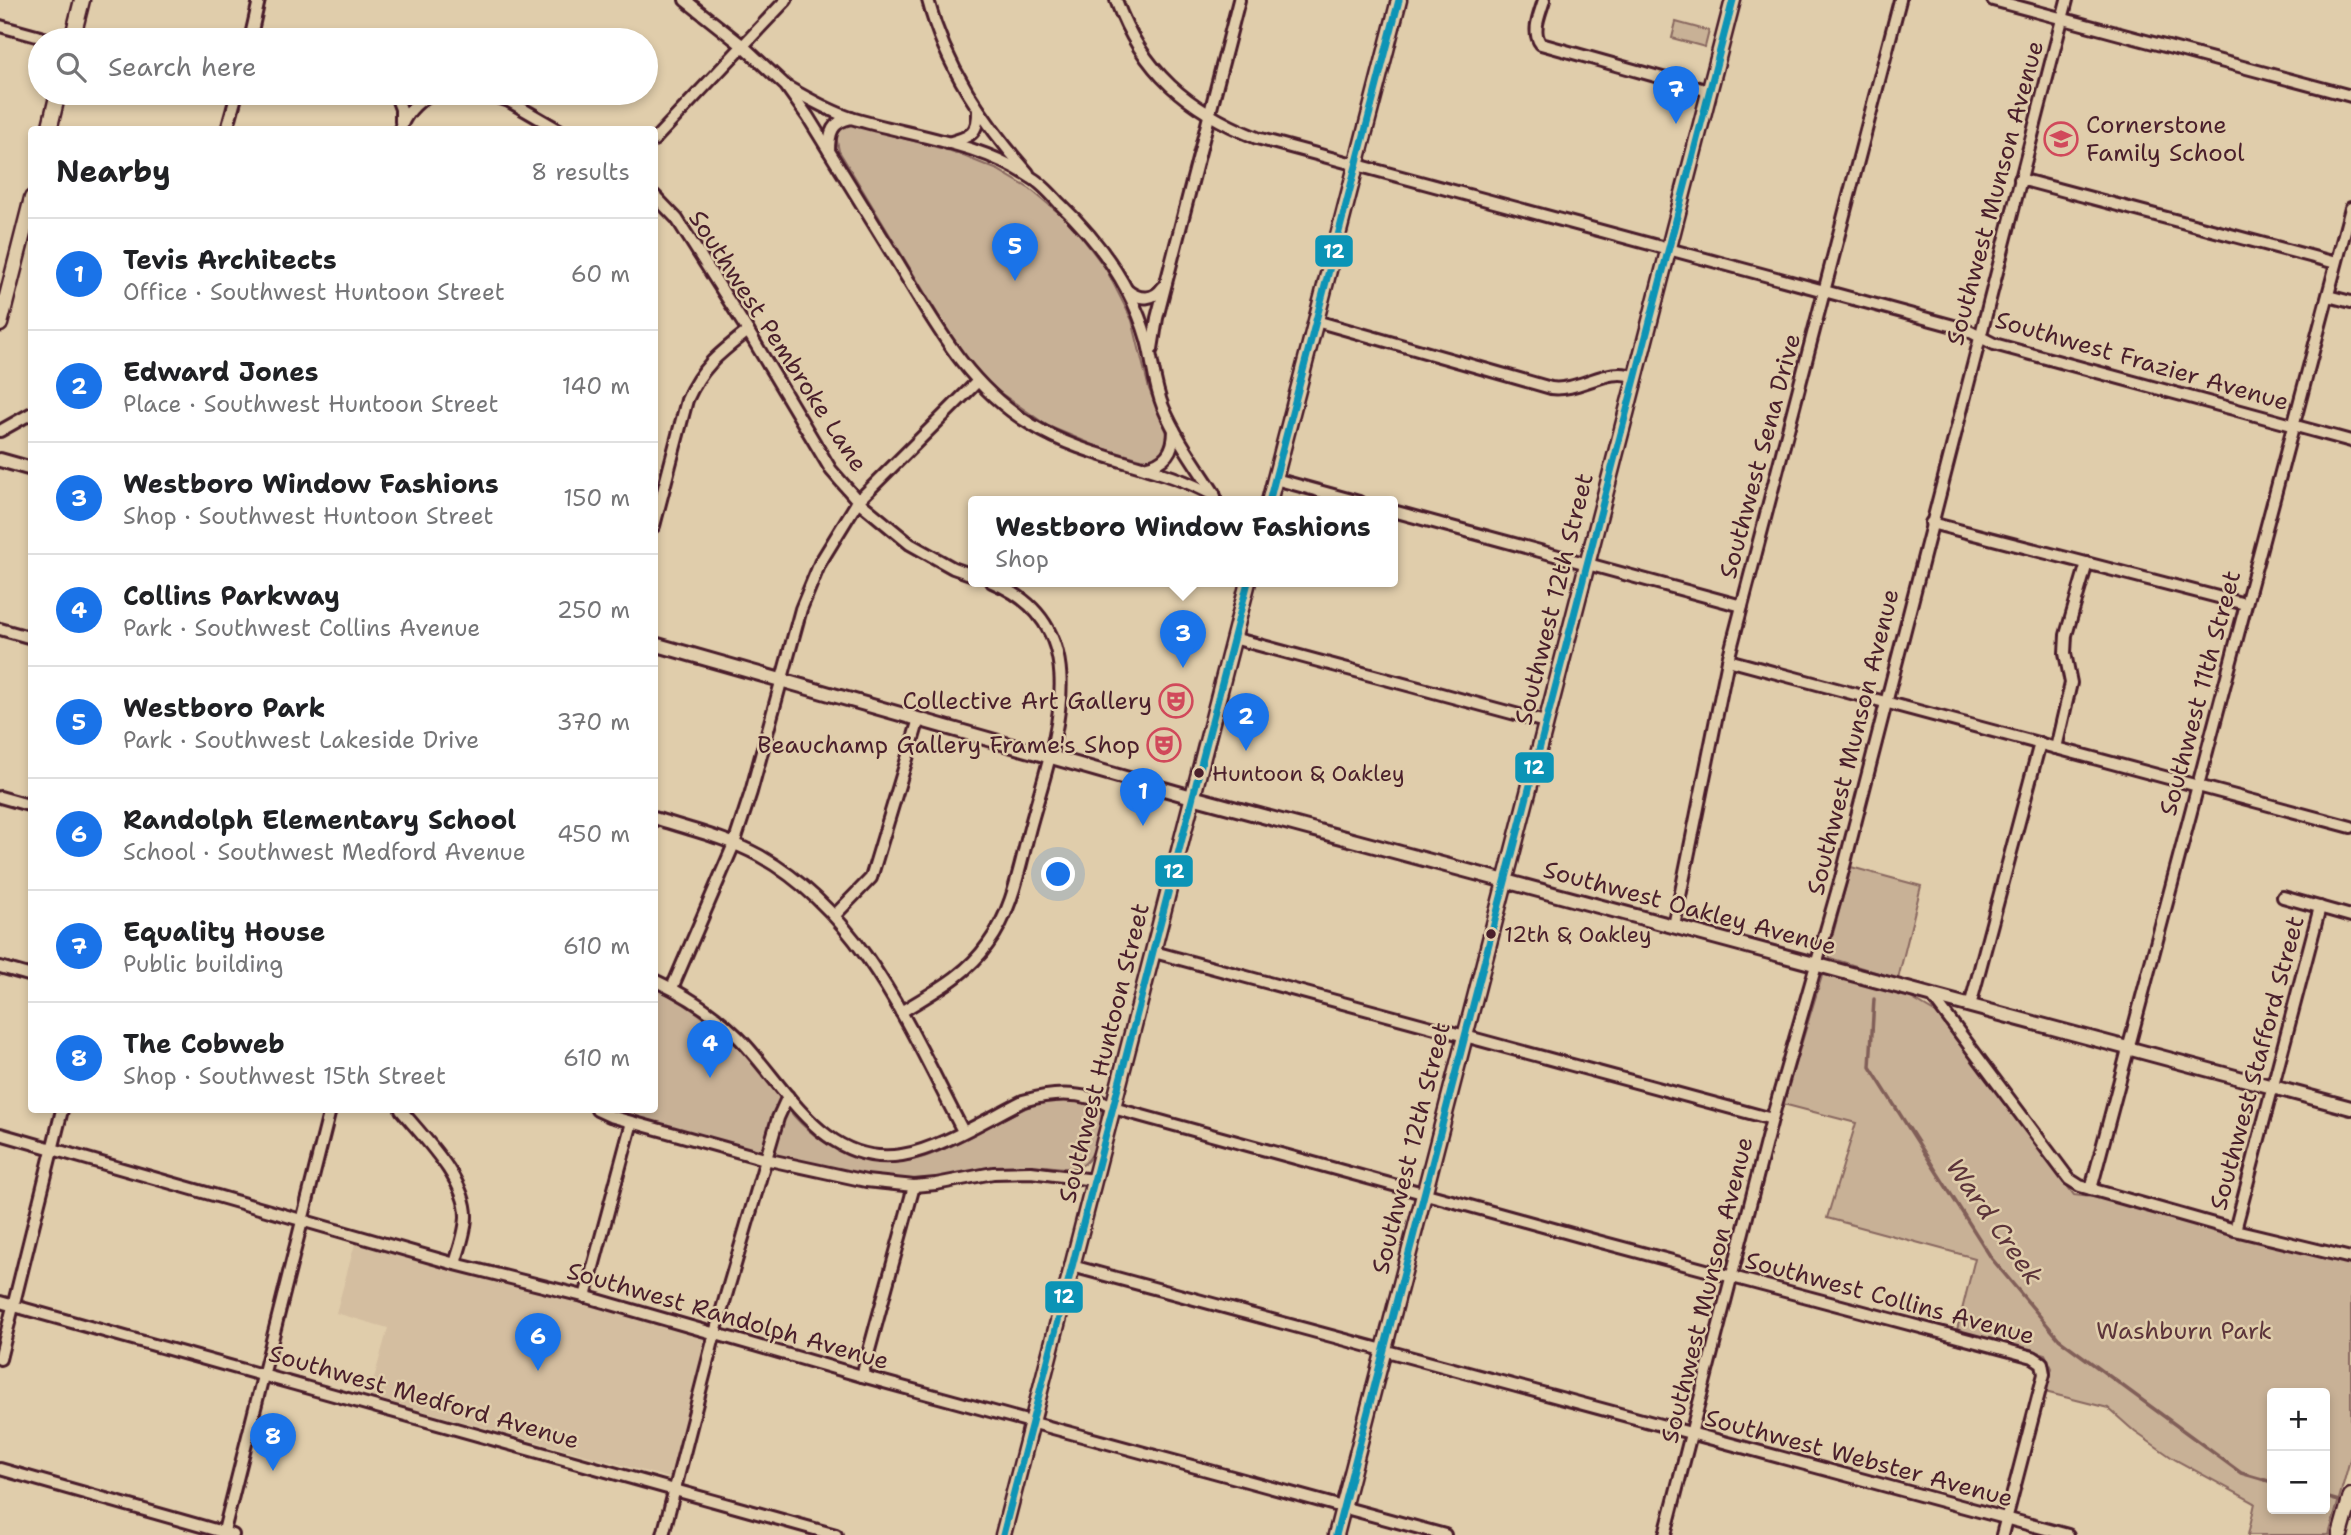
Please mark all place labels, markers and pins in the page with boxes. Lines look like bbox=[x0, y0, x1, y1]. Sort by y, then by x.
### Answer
pin: 7 bbox=[1653, 66, 1699, 124]
place label: Cornerstone Family School bbox=[2086, 109, 2245, 169]
school or university icon: Cornerstone Family School bbox=[2042, 120, 2080, 158]
pin: 5 bbox=[992, 223, 1038, 281]
pin: 3 bbox=[1160, 610, 1206, 668]
theatre icon: Collective Art Gallery bbox=[1157, 682, 1195, 720]
place label: Collective Art Gallery bbox=[902, 685, 1152, 717]
pin: 2 bbox=[1223, 693, 1269, 751]
theatre icon: Beauchamp Gallery Frame's Shop bbox=[1145, 726, 1183, 764]
place label: Beauchamp Gallery Frame's Shop bbox=[757, 729, 1140, 761]
place label: Huntoon & Oakley bbox=[1212, 759, 1405, 788]
marker: Huntoon & Oakley bbox=[1192, 766, 1206, 780]
pin: 1 bbox=[1120, 768, 1166, 826]
place label: 12th & Oakley bbox=[1504, 920, 1652, 949]
marker: 12th & Oakley bbox=[1484, 927, 1498, 941]
pin: 4 bbox=[687, 1020, 733, 1078]
pin: 6 bbox=[515, 1313, 561, 1371]
pin: 8 bbox=[250, 1413, 296, 1471]

